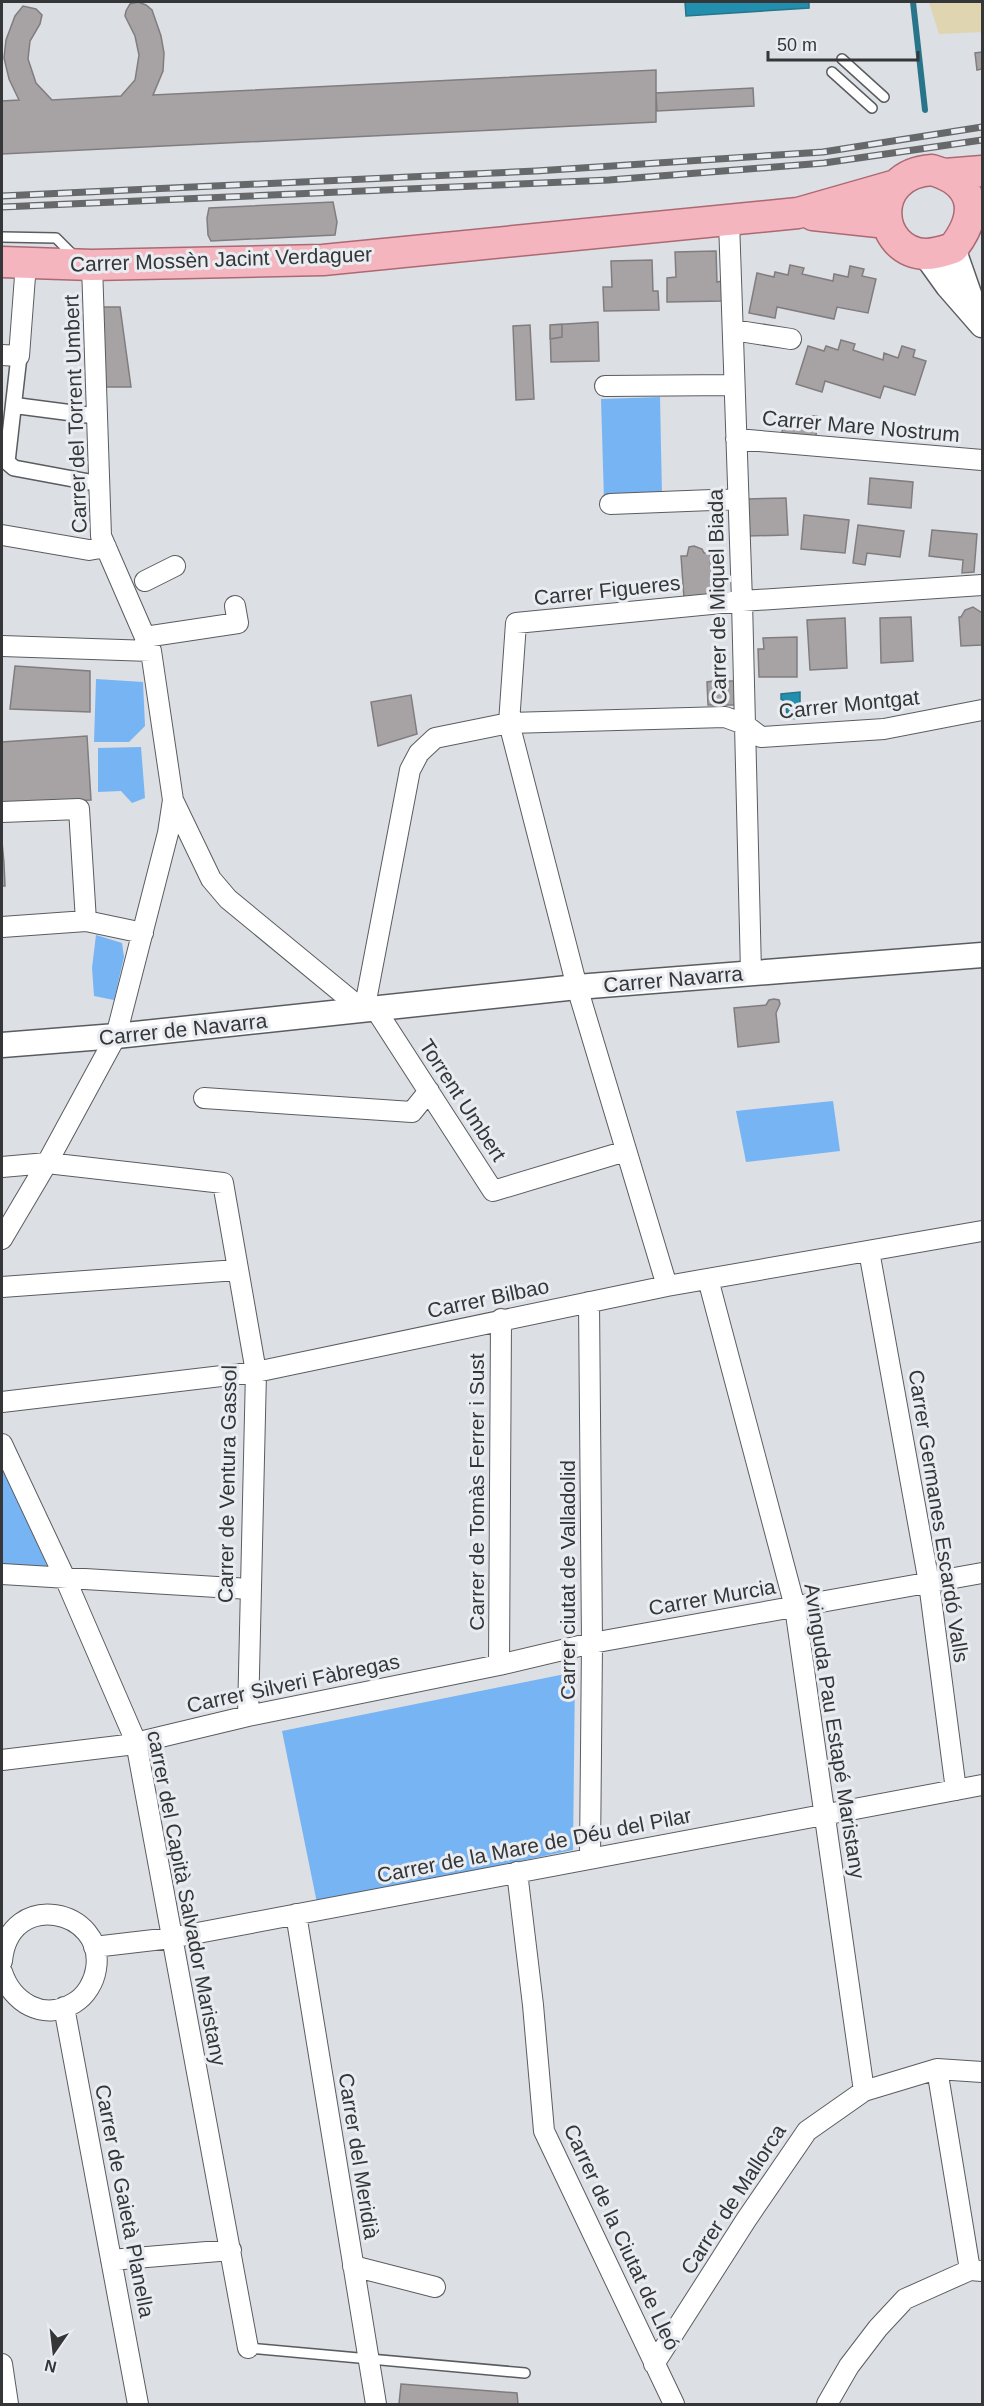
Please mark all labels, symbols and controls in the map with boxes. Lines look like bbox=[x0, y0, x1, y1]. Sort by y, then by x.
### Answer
scale bar bbox=[768, 24, 918, 62]
text: 50 m bbox=[777, 35, 817, 55]
street label: Carrer Mossèn Jacint Verdaguer bbox=[70, 242, 372, 276]
street label: Carrer del Torrent Umbert bbox=[59, 294, 91, 534]
street label: Carrer Mare Nostrum bbox=[761, 406, 961, 446]
street label: Carrer de Miquel Biada bbox=[704, 489, 730, 705]
street label: Carrer Figueres bbox=[533, 571, 681, 609]
street label: Carrer Montgat bbox=[778, 685, 921, 723]
street label: Carrer Navarra bbox=[602, 961, 744, 997]
street label: Carrer de Navarra bbox=[98, 1009, 269, 1049]
street label: Torrent Umbert bbox=[415, 1035, 511, 1165]
street label: Carrer Bilbao bbox=[425, 1274, 551, 1322]
street label: Carrer de Tomàs Ferrer i Sust bbox=[465, 1353, 488, 1631]
street label: Carrer de Ventura Gassol bbox=[213, 1365, 241, 1603]
street label: Carrer Germanes Escardó Valls bbox=[904, 1368, 974, 1664]
street label: Carrer ciutat de Valladolid bbox=[556, 1460, 579, 1700]
street label: Carrer Murcia bbox=[647, 1574, 778, 1619]
street label: Avinguda Pau Estapé Maristany bbox=[800, 1582, 870, 1881]
street label: Carrer Silveri Fàbregas bbox=[184, 1649, 402, 1717]
street label: carrer del Capità Salvador Maristany bbox=[143, 1729, 231, 2068]
street label: Carrer de la Mare de Déu del Pilar bbox=[375, 1803, 693, 1887]
street label: Carrer del Meridià bbox=[334, 2071, 384, 2241]
street label: Carrer de Gaietà Planella bbox=[91, 2082, 159, 2320]
street label: Carrer de Mallorca bbox=[676, 2120, 790, 2278]
street label: Carrer de la Ciutat de Lleó bbox=[560, 2121, 684, 2353]
north arrow bbox=[24, 2322, 84, 2382]
text: N bbox=[43, 2356, 58, 2376]

